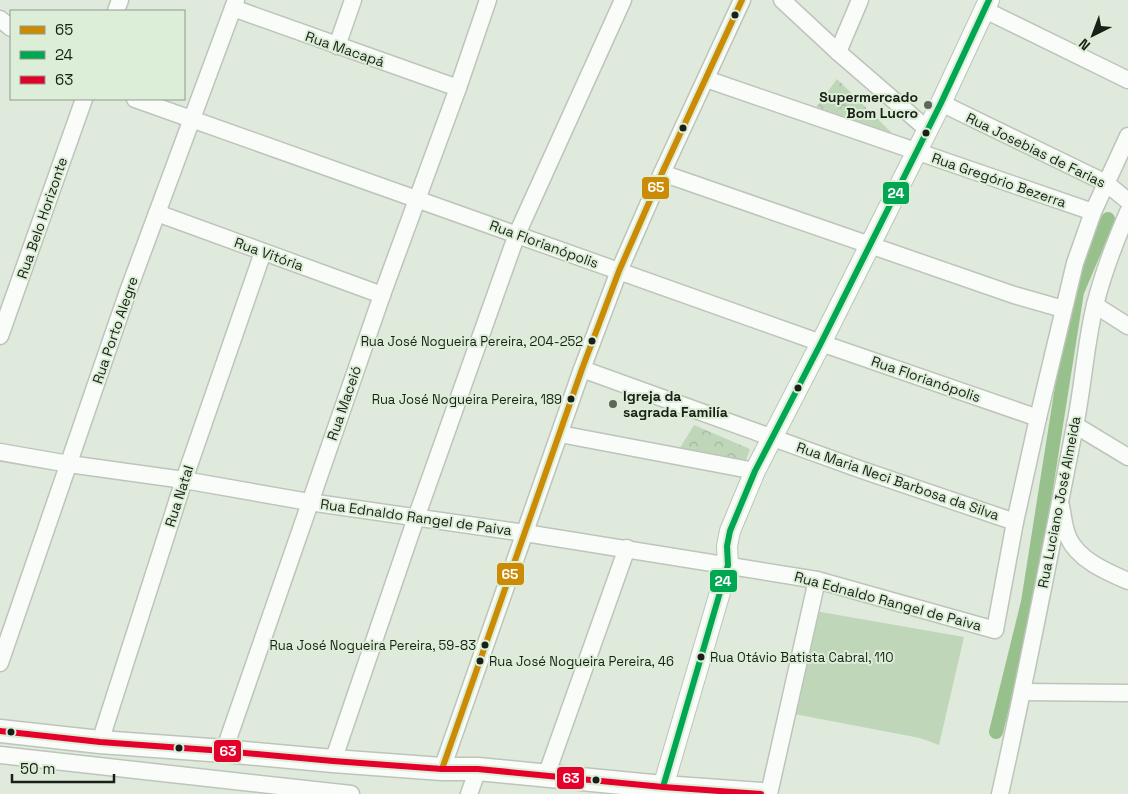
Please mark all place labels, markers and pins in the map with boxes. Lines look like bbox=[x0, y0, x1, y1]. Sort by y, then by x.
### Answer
unlabelled marker bbox=[730, 10, 740, 20]
place label: Supermercado Bom Lucro bbox=[819, 88, 918, 122]
marker: Supermercado Bom Lucro bbox=[922, 99, 934, 111]
unlabelled marker bbox=[678, 123, 688, 133]
unlabelled marker bbox=[921, 128, 931, 138]
place label: Rua José Nogueira Pereira, 204-252 bbox=[361, 333, 583, 350]
marker: Rua José Nogueira Pereira, 204-252 bbox=[587, 336, 597, 346]
unlabelled marker bbox=[793, 383, 803, 393]
place label: Igreja da sagrada Familía bbox=[623, 387, 728, 421]
place label: Rua José Nogueira Pereira, 189 bbox=[372, 391, 562, 408]
marker: Rua José Nogueira Pereira, 189 bbox=[566, 394, 576, 404]
marker: Igreja da sagrada Familía bbox=[607, 398, 619, 410]
place label: Rua José Nogueira Pereira, 59-83 bbox=[270, 637, 476, 654]
marker: Rua José Nogueira Pereira, 59-83 bbox=[480, 640, 490, 650]
place label: Rua Otávio Batista Cabral, 110 bbox=[710, 649, 894, 666]
marker: Rua Otávio Batista Cabral, 110 bbox=[696, 652, 706, 662]
place label: Rua José Nogueira Pereira, 46 bbox=[489, 653, 674, 670]
marker: Rua José Nogueira Pereira, 46 bbox=[475, 656, 485, 666]
unlabelled marker bbox=[6, 727, 16, 737]
unlabelled marker bbox=[174, 743, 184, 753]
unlabelled marker bbox=[591, 775, 601, 785]

